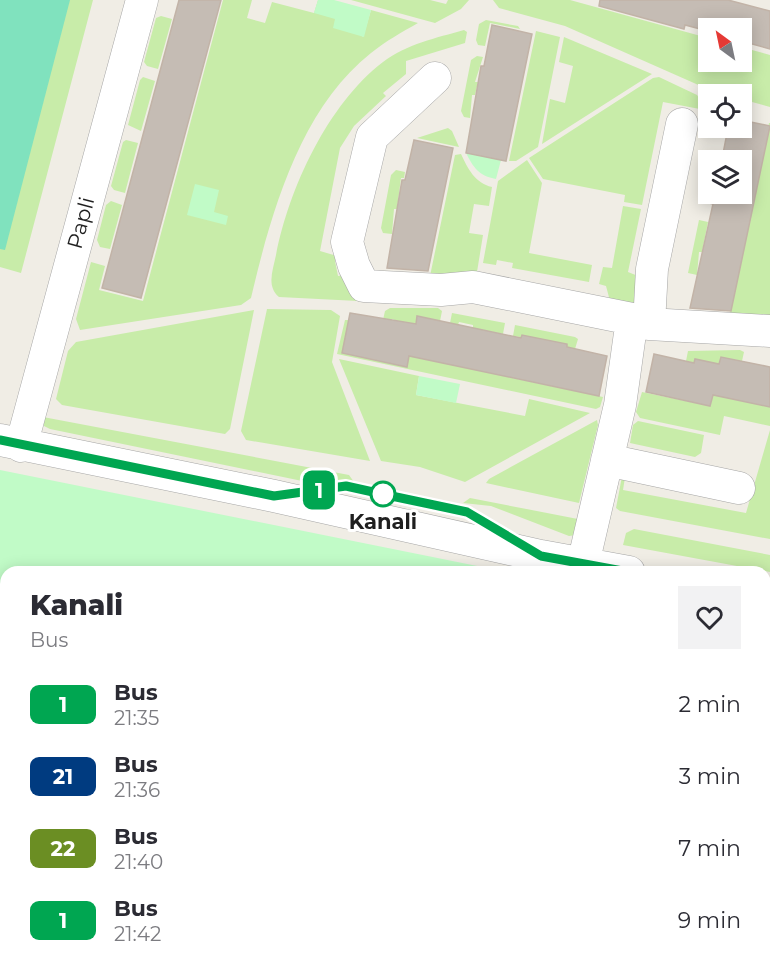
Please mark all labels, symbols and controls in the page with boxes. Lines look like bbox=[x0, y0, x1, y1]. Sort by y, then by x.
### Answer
north arrow bbox=[698, 18, 752, 72]
map controls bbox=[698, 18, 752, 204]
button: locate bbox=[698, 84, 752, 138]
button: layers bbox=[698, 150, 752, 204]
street label: Papli bbox=[62, 194, 99, 252]
line badge: 1 bbox=[300, 470, 338, 510]
text: 1 bbox=[315, 478, 323, 503]
marker: Kanali bbox=[370, 481, 396, 507]
place label: Kanali bbox=[349, 509, 417, 534]
button: heart bbox=[678, 586, 741, 649]
text: Kanali bbox=[30, 588, 123, 622]
text: Bus bbox=[30, 628, 68, 652]
text: Bus bbox=[114, 679, 158, 706]
text: 2 min bbox=[679, 691, 741, 718]
text: 1 bbox=[59, 692, 67, 717]
text: 21:35 bbox=[114, 706, 159, 730]
text: Bus bbox=[114, 751, 158, 778]
text: 3 min bbox=[679, 763, 741, 790]
text: 21 bbox=[53, 764, 73, 789]
text: 21:36 bbox=[114, 778, 160, 802]
text: Bus bbox=[114, 823, 158, 850]
text: 7 min bbox=[678, 835, 741, 862]
text: 22 bbox=[51, 836, 75, 861]
text: 21:40 bbox=[114, 850, 163, 874]
text: Bus bbox=[114, 895, 158, 922]
text: 9 min bbox=[678, 907, 741, 934]
text: 1 bbox=[59, 908, 67, 933]
text: 21:42 bbox=[114, 922, 161, 946]

